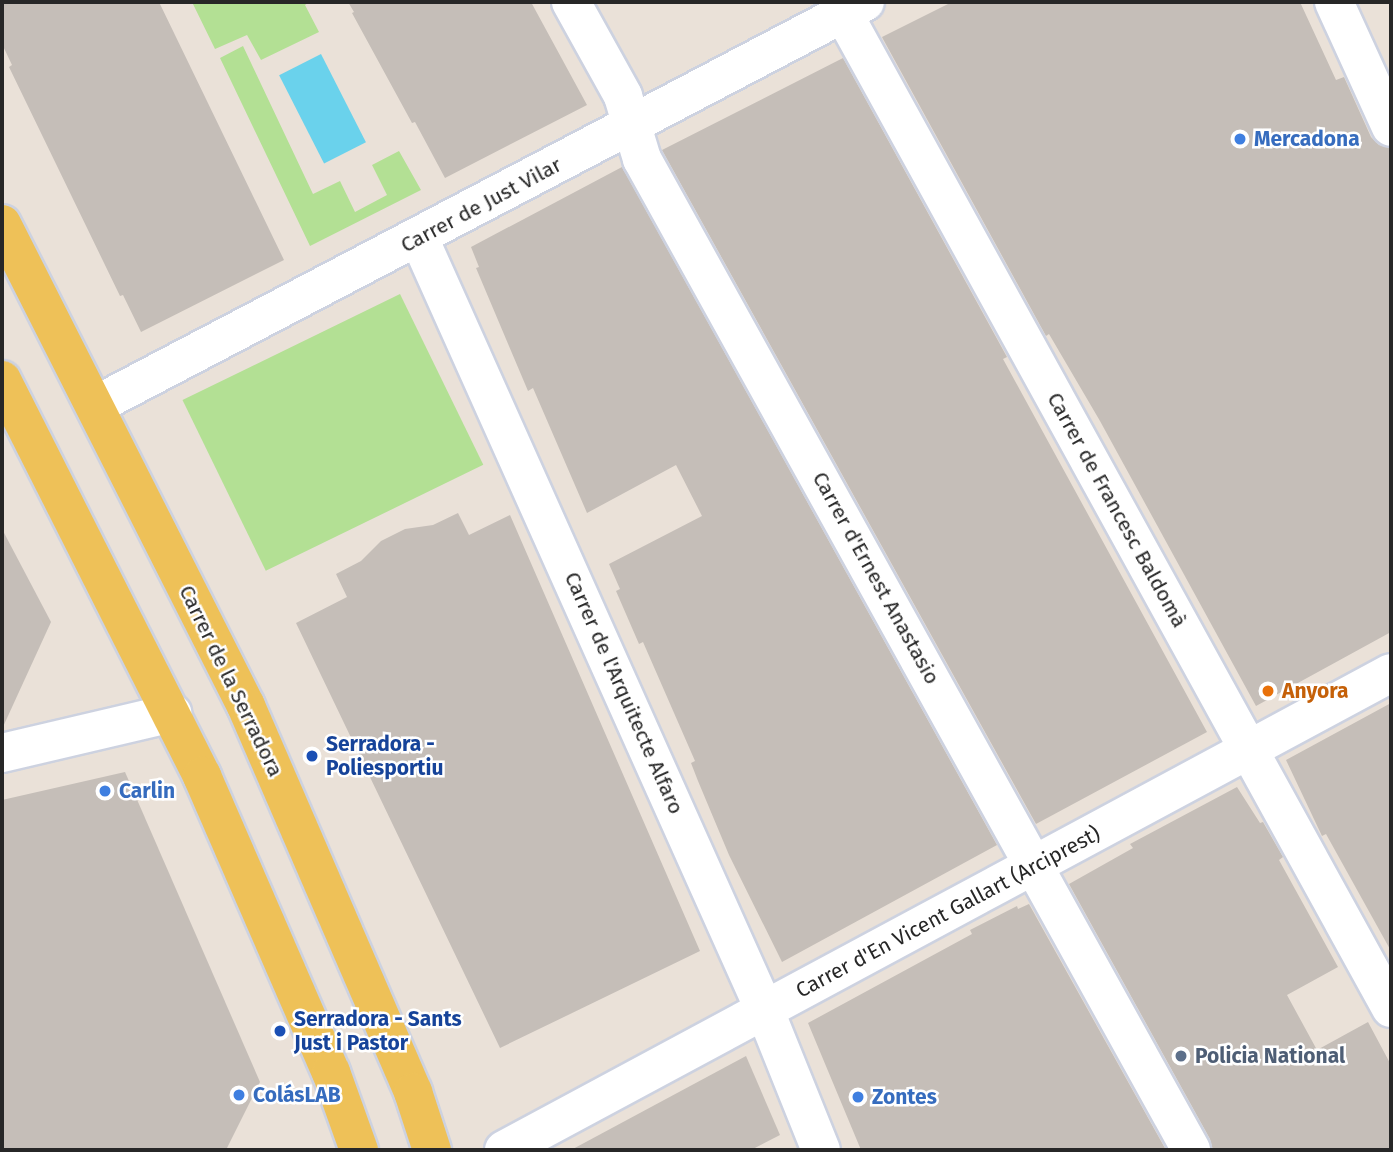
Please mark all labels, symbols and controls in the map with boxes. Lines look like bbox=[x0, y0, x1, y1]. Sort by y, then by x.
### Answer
place label: Mercadona bbox=[1254, 126, 1360, 152]
marker: Mercadona bbox=[1232, 131, 1248, 147]
street label: Carrer de Just Vilar bbox=[397, 152, 565, 258]
street label: Carrer de Francesc Baldomà bbox=[1042, 388, 1192, 632]
street label: Carrer d'Ernest Anastasio bbox=[807, 468, 945, 688]
street label: Carrer de l'Arquitecte Alfaro bbox=[559, 568, 689, 818]
street label: Carrer de la Serradora bbox=[174, 581, 288, 781]
place label: Anyora bbox=[1282, 678, 1349, 704]
marker: Anyora bbox=[1260, 683, 1276, 699]
place label: Serradora - Poliesportiu bbox=[326, 731, 443, 781]
marker: Serradora - Poliesportiu bbox=[304, 748, 320, 764]
place label: Carlin bbox=[119, 778, 175, 804]
marker: Carlin bbox=[97, 783, 113, 799]
street label: Carrer d'En Vicent Gallart (Arciprest) bbox=[792, 821, 1104, 1003]
place label: Serradora - Sants Just i Pastor bbox=[294, 1006, 462, 1056]
marker: Serradora - Sants Just i Pastor bbox=[272, 1023, 288, 1039]
place label: Policia National bbox=[1195, 1043, 1345, 1069]
marker: Policia National bbox=[1173, 1048, 1189, 1064]
place label: ColásLAB bbox=[253, 1082, 341, 1108]
place label: Zontes bbox=[872, 1084, 937, 1110]
marker: ColásLAB bbox=[231, 1087, 247, 1103]
marker: Zontes bbox=[850, 1089, 866, 1105]

